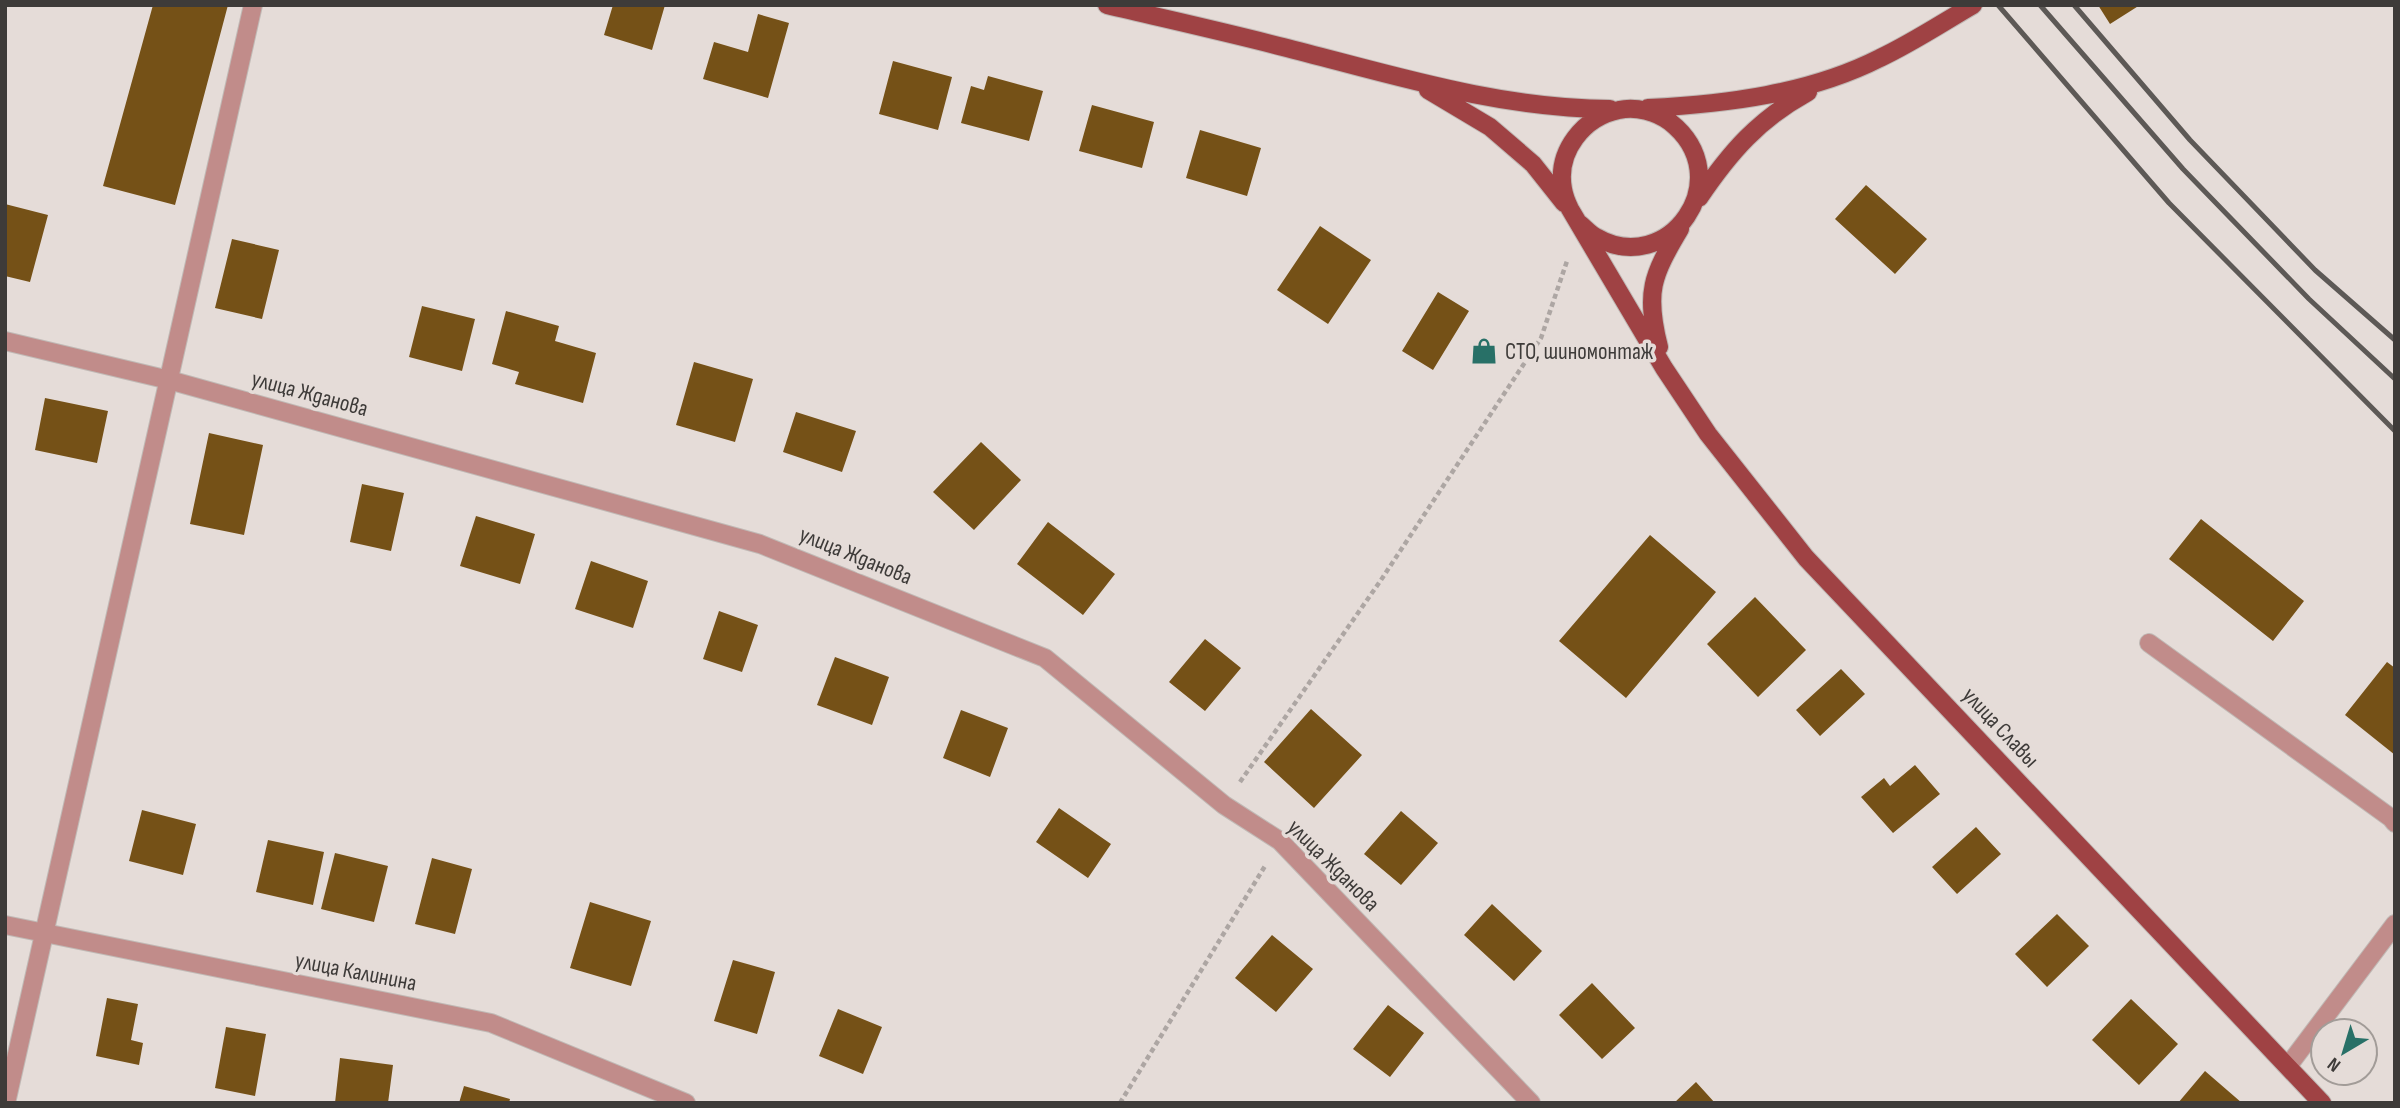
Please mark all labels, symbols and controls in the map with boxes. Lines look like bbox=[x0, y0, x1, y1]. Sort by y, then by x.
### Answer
shop icon: СТО, шиномонтаж bbox=[1469, 336, 1499, 366]
place label: СТО, шиномонтаж bbox=[1505, 338, 1654, 366]
street label: улица Жданова bbox=[248, 365, 371, 423]
street label: улица Жданова bbox=[795, 521, 916, 591]
street label: улица Славы bbox=[1956, 682, 2044, 774]
street label: улица Жданова bbox=[1281, 814, 1385, 918]
street label: улица Калинина bbox=[293, 947, 419, 997]
north arrow bbox=[2309, 1017, 2379, 1087]
text: N bbox=[2323, 1052, 2346, 1076]

